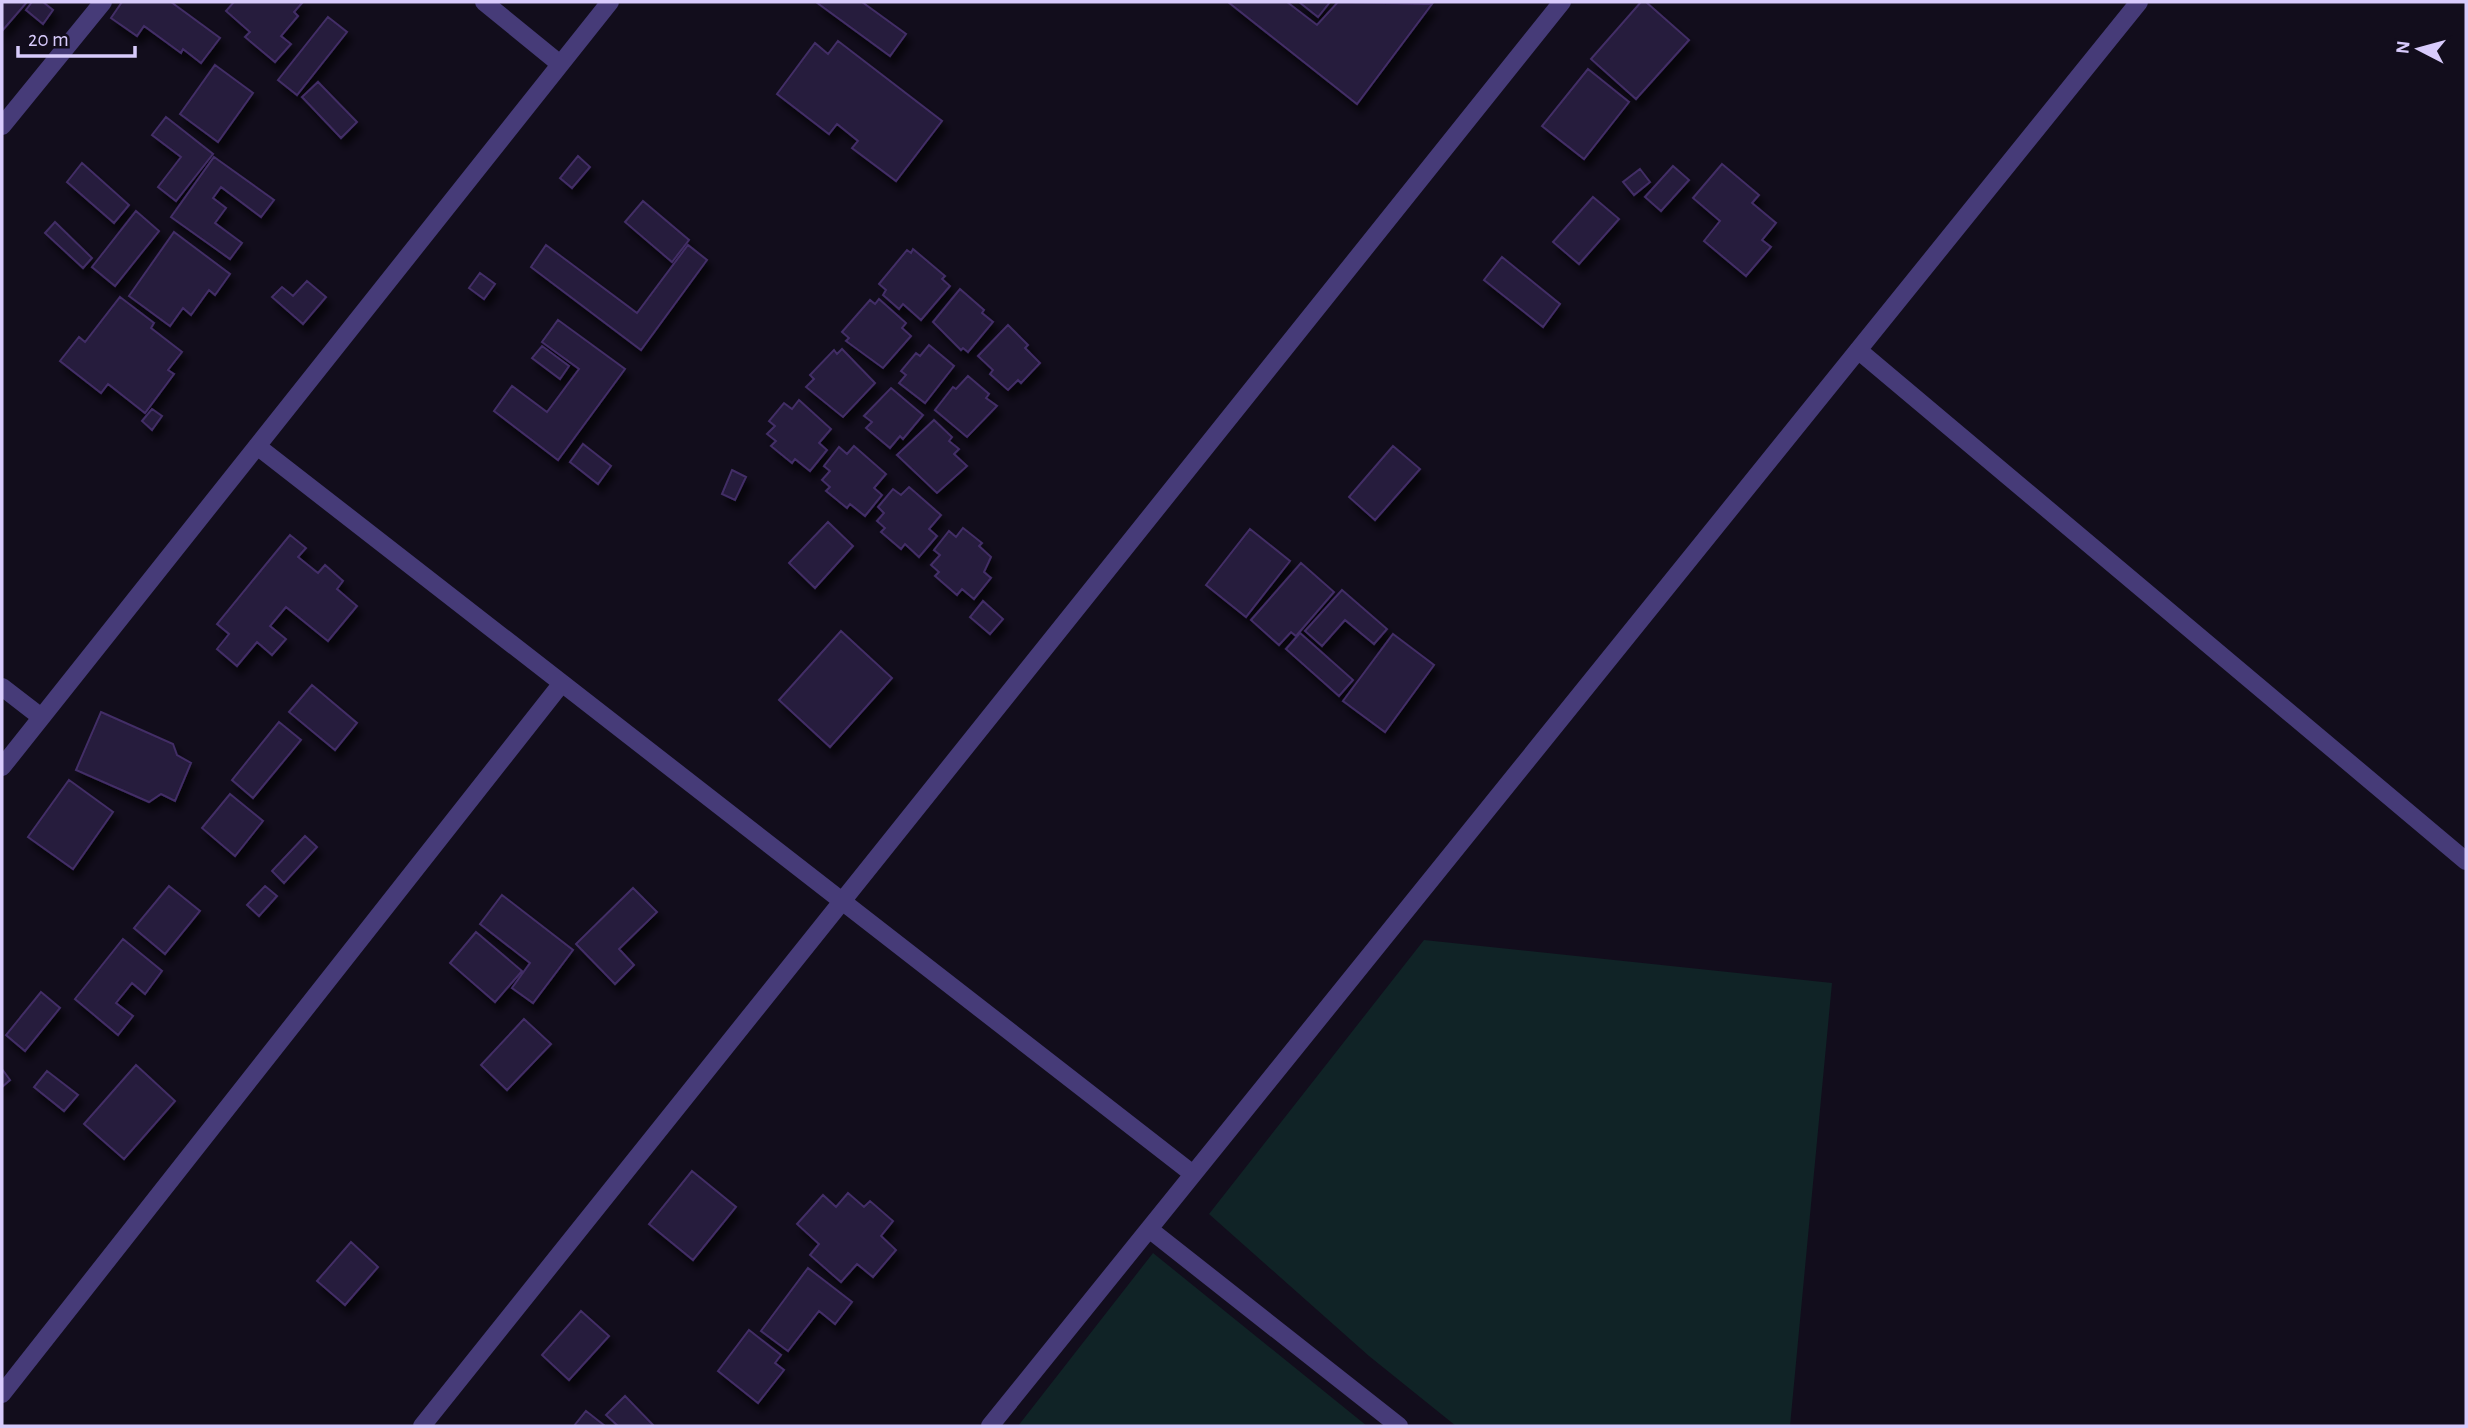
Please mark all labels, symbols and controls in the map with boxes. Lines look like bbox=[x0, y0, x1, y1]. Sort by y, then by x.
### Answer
scale bar bbox=[18, 14, 135, 58]
north arrow bbox=[2384, 14, 2454, 84]
text: 20 m bbox=[28, 29, 69, 50]
text: N bbox=[2393, 40, 2414, 55]

